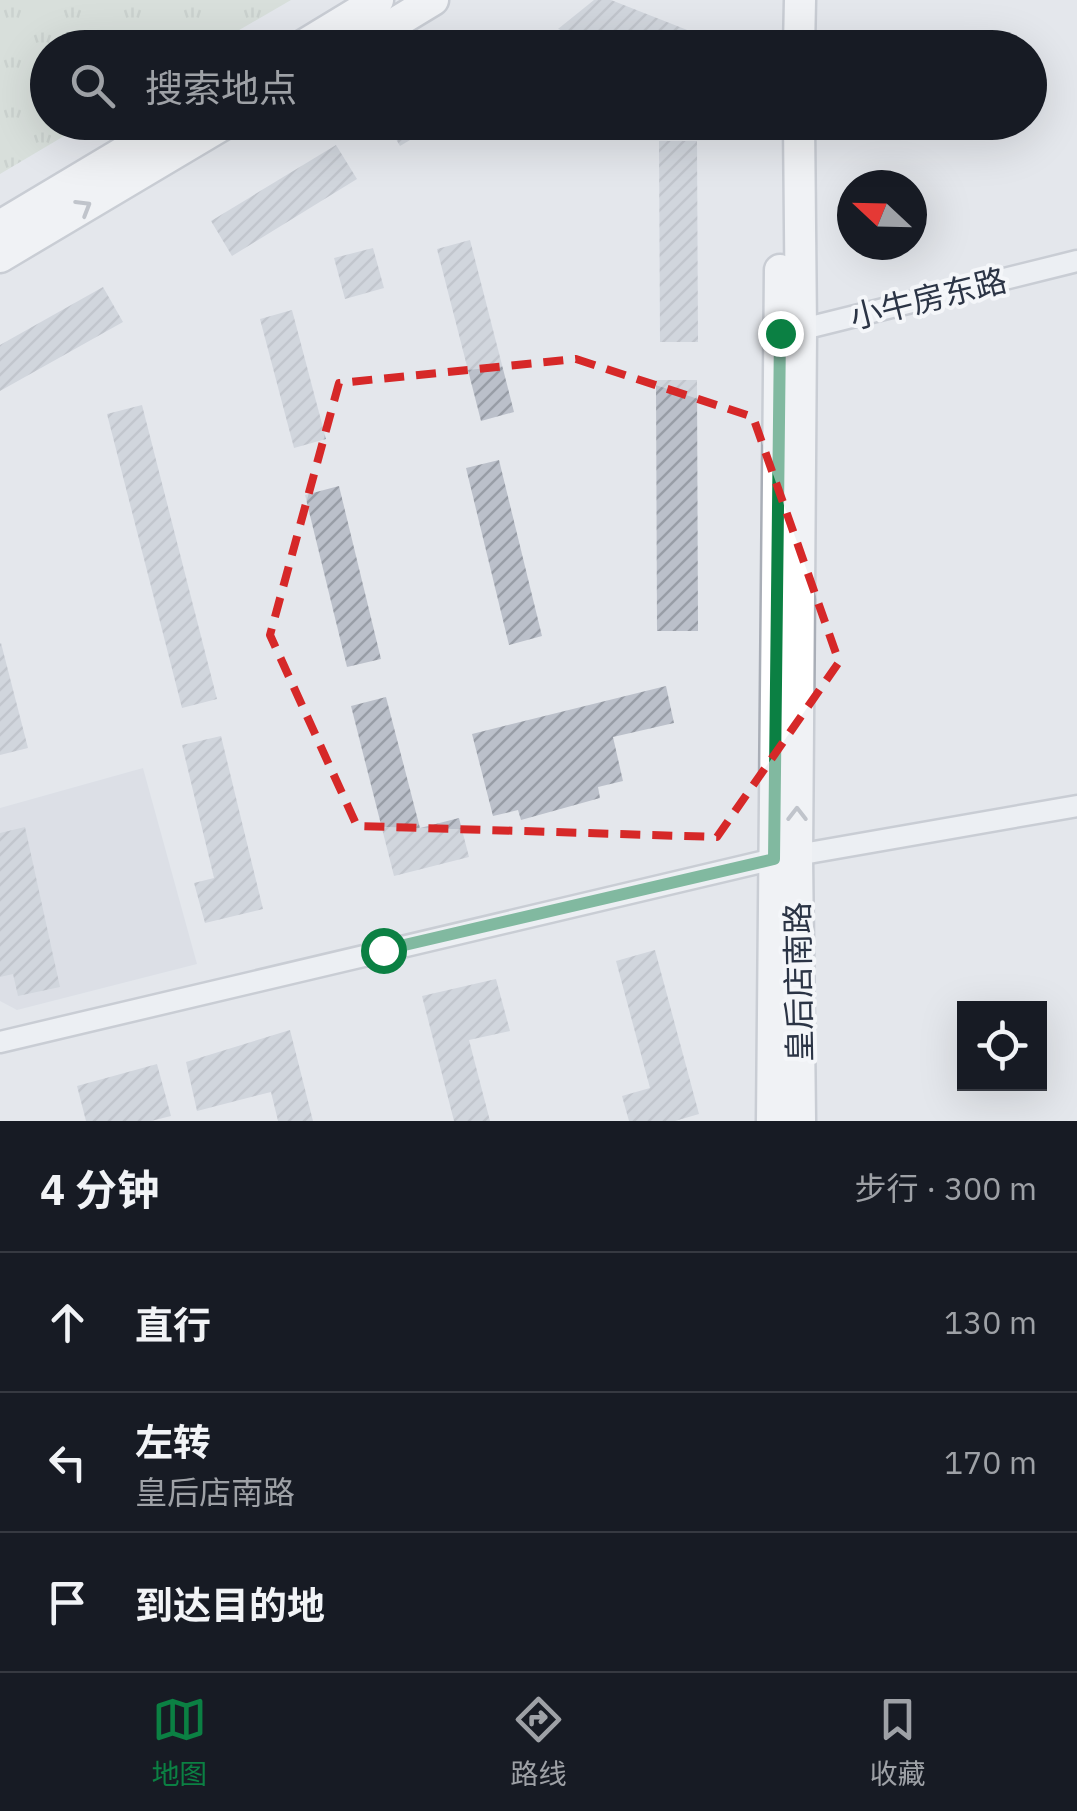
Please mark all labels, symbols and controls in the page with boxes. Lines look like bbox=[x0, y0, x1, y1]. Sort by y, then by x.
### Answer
search box bbox=[30, 30, 1047, 140]
icon: search bbox=[65, 58, 120, 113]
text: 搜索地点 bbox=[145, 63, 297, 112]
north arrow bbox=[837, 170, 927, 260]
one-way arrow bbox=[73, 200, 91, 219]
street label: 小牛房东路 bbox=[845, 258, 1011, 338]
route end bbox=[758, 311, 804, 357]
one-way arrow bbox=[786, 805, 808, 820]
street label: 皇后店南路 bbox=[776, 902, 820, 1062]
route start bbox=[361, 928, 407, 974]
map controls bbox=[957, 1001, 1047, 1091]
button: locate bbox=[957, 1001, 1047, 1091]
text: 4 分钟 bbox=[40, 1162, 159, 1217]
text: 步行 · 300 m bbox=[854, 1167, 1037, 1209]
icon: ahead bbox=[40, 1295, 95, 1350]
text: 直行 bbox=[135, 1300, 211, 1349]
text: 130 m bbox=[944, 1301, 1037, 1343]
text: 左转 bbox=[135, 1417, 211, 1466]
icon: left bbox=[40, 1435, 95, 1490]
text: 170 m bbox=[944, 1441, 1037, 1483]
text: 皇后店南路 bbox=[135, 1471, 295, 1513]
icon: arrive bbox=[40, 1575, 95, 1630]
text: 到达目的地 bbox=[135, 1580, 325, 1629]
tab: 地图 bbox=[151, 1692, 208, 1792]
tab: 路线 bbox=[510, 1692, 567, 1792]
tab: 收藏 bbox=[869, 1692, 926, 1792]

